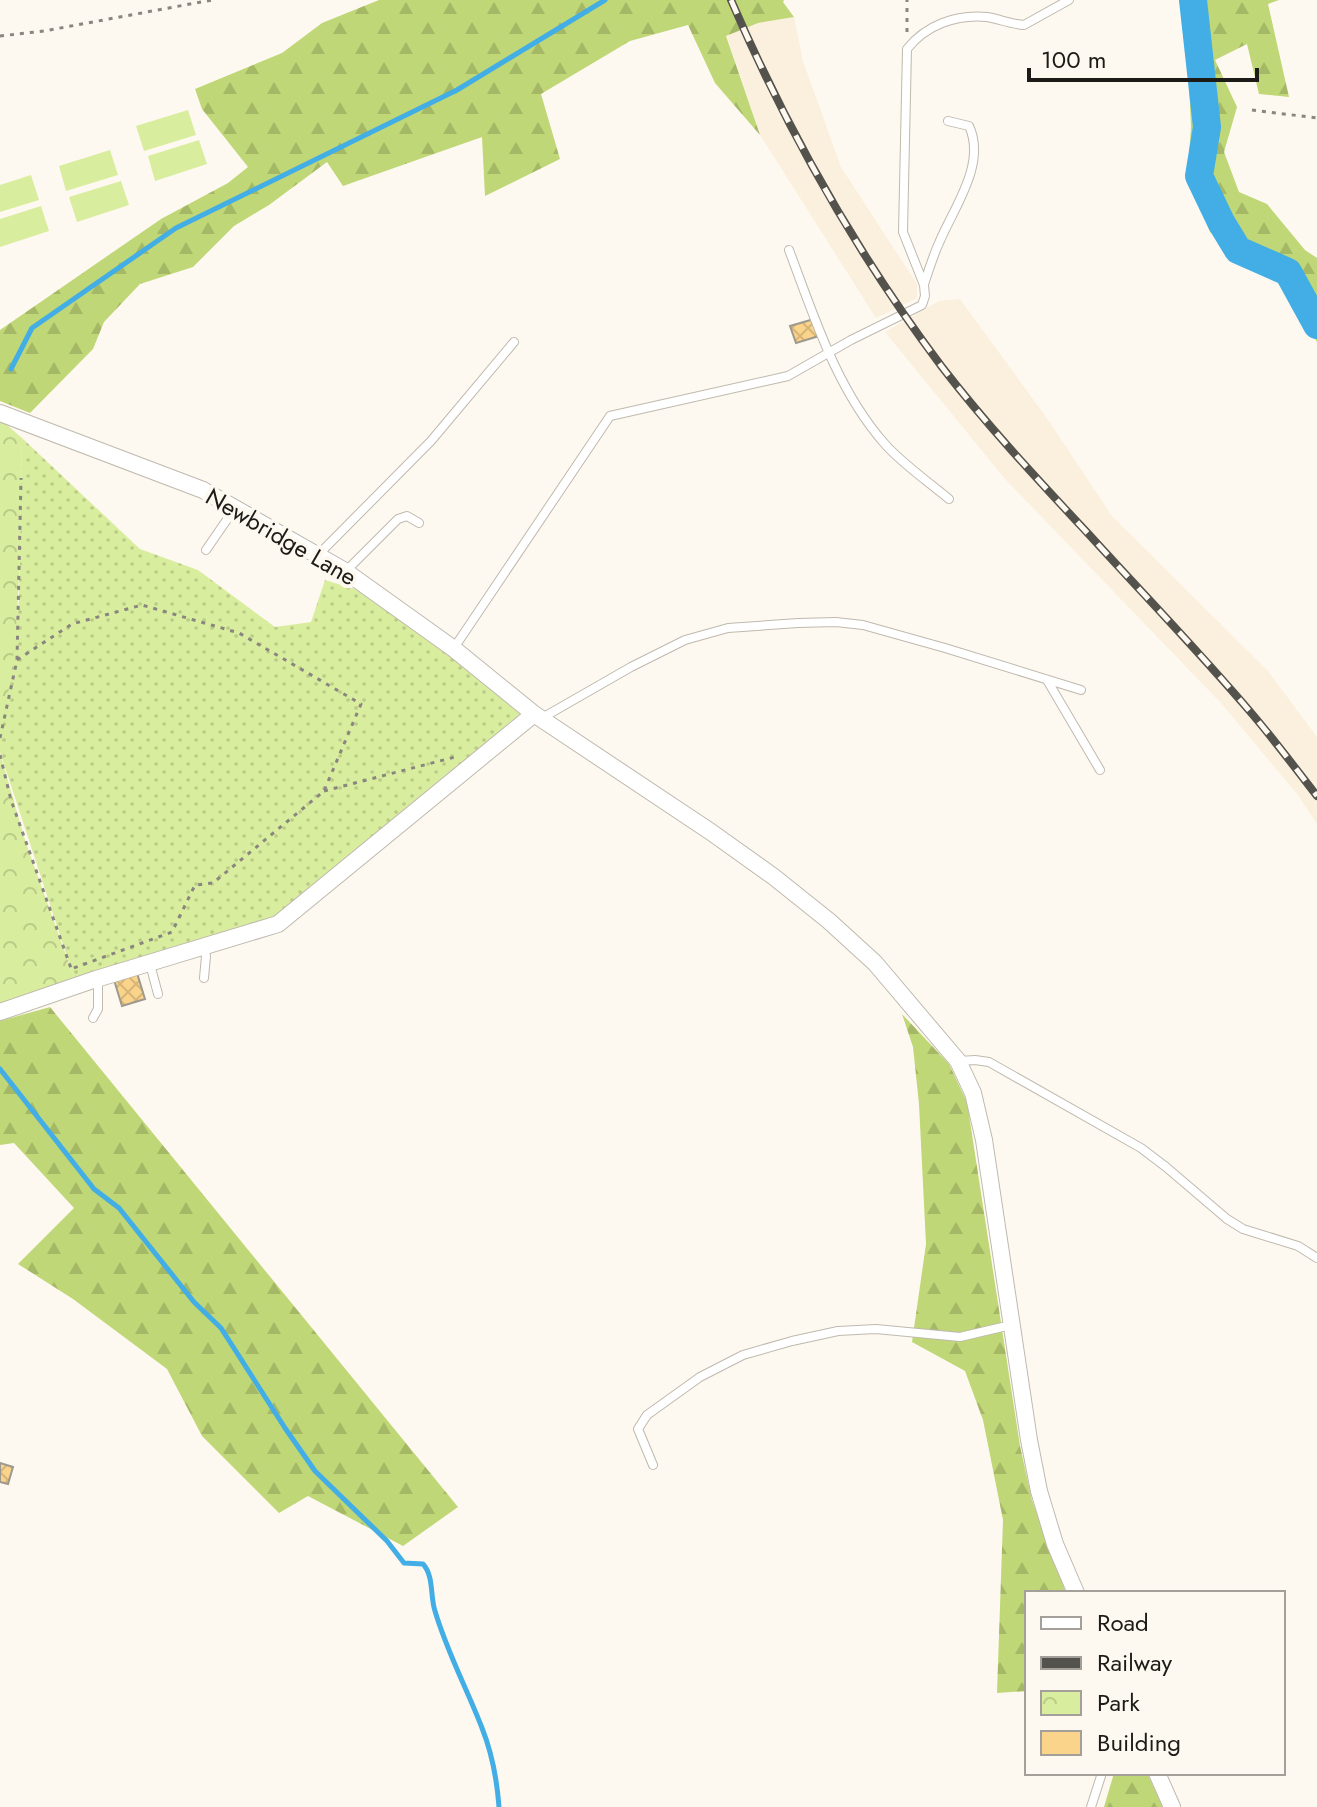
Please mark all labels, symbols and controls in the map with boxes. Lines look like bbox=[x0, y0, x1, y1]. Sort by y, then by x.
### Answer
scale bar bbox=[1029, 32, 1257, 82]
text: 100 m bbox=[1041, 42, 1107, 77]
street label: Newbridge Lane bbox=[199, 479, 363, 594]
legend bbox=[1025, 1591, 1285, 1775]
text: Road bbox=[1097, 1605, 1149, 1640]
text: Railway bbox=[1097, 1645, 1172, 1680]
text: Park bbox=[1097, 1685, 1140, 1720]
text: Building bbox=[1097, 1725, 1181, 1760]

